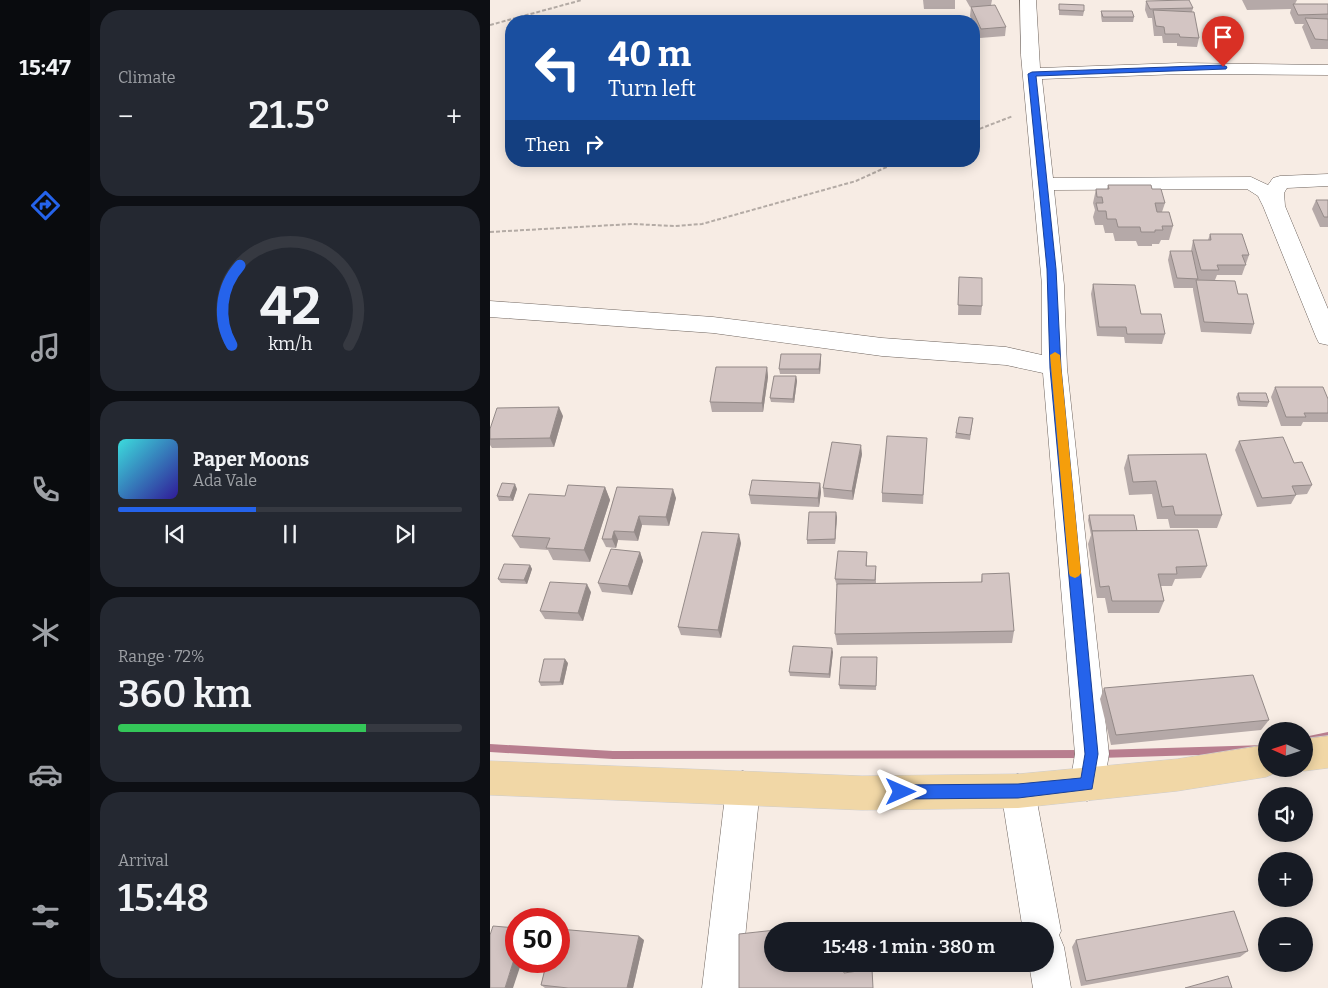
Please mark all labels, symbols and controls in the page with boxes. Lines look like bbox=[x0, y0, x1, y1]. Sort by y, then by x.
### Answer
pin bbox=[1202, 16, 1244, 67]
icon: arrive bbox=[1209, 23, 1237, 51]
text: 40 m bbox=[608, 33, 691, 75]
icon: left bbox=[525, 35, 590, 100]
text: 15:47 bbox=[19, 54, 71, 81]
text: Climate bbox=[118, 68, 176, 87]
text: Turn left bbox=[608, 75, 696, 102]
text: 21.5° bbox=[248, 92, 331, 138]
text: − bbox=[118, 100, 133, 133]
text: + bbox=[446, 100, 462, 133]
icon: right bbox=[580, 130, 608, 158]
text: Then bbox=[525, 133, 570, 156]
icon: directions bbox=[28, 188, 63, 223]
text: 42 bbox=[260, 275, 320, 338]
icon: music bbox=[28, 330, 63, 365]
text: km/h bbox=[268, 333, 312, 355]
text: Paper Moons bbox=[193, 448, 309, 471]
text: Ada Vale bbox=[193, 471, 257, 490]
icon: phone bbox=[28, 472, 63, 507]
icon: previous bbox=[161, 520, 189, 548]
icon: pause bbox=[276, 520, 304, 548]
icon: next bbox=[391, 520, 419, 548]
icon: climate bbox=[28, 615, 63, 650]
text: Range · 72% bbox=[118, 647, 205, 666]
text: 360 km bbox=[118, 671, 251, 717]
north arrow bbox=[1258, 722, 1312, 778]
map controls bbox=[1258, 722, 1313, 972]
icon: car bbox=[28, 757, 63, 792]
position arrow bbox=[874, 765, 926, 817]
button: sound bbox=[1258, 787, 1313, 842]
text: Arrival bbox=[118, 851, 169, 870]
button: + bbox=[1258, 852, 1313, 907]
text: 15:48 bbox=[118, 875, 209, 921]
icon: filters bbox=[28, 899, 63, 934]
speed limit sign: 50 bbox=[505, 908, 570, 973]
button: − bbox=[1258, 917, 1313, 972]
text: 15:48 · 1 min · 380 m bbox=[823, 935, 995, 958]

